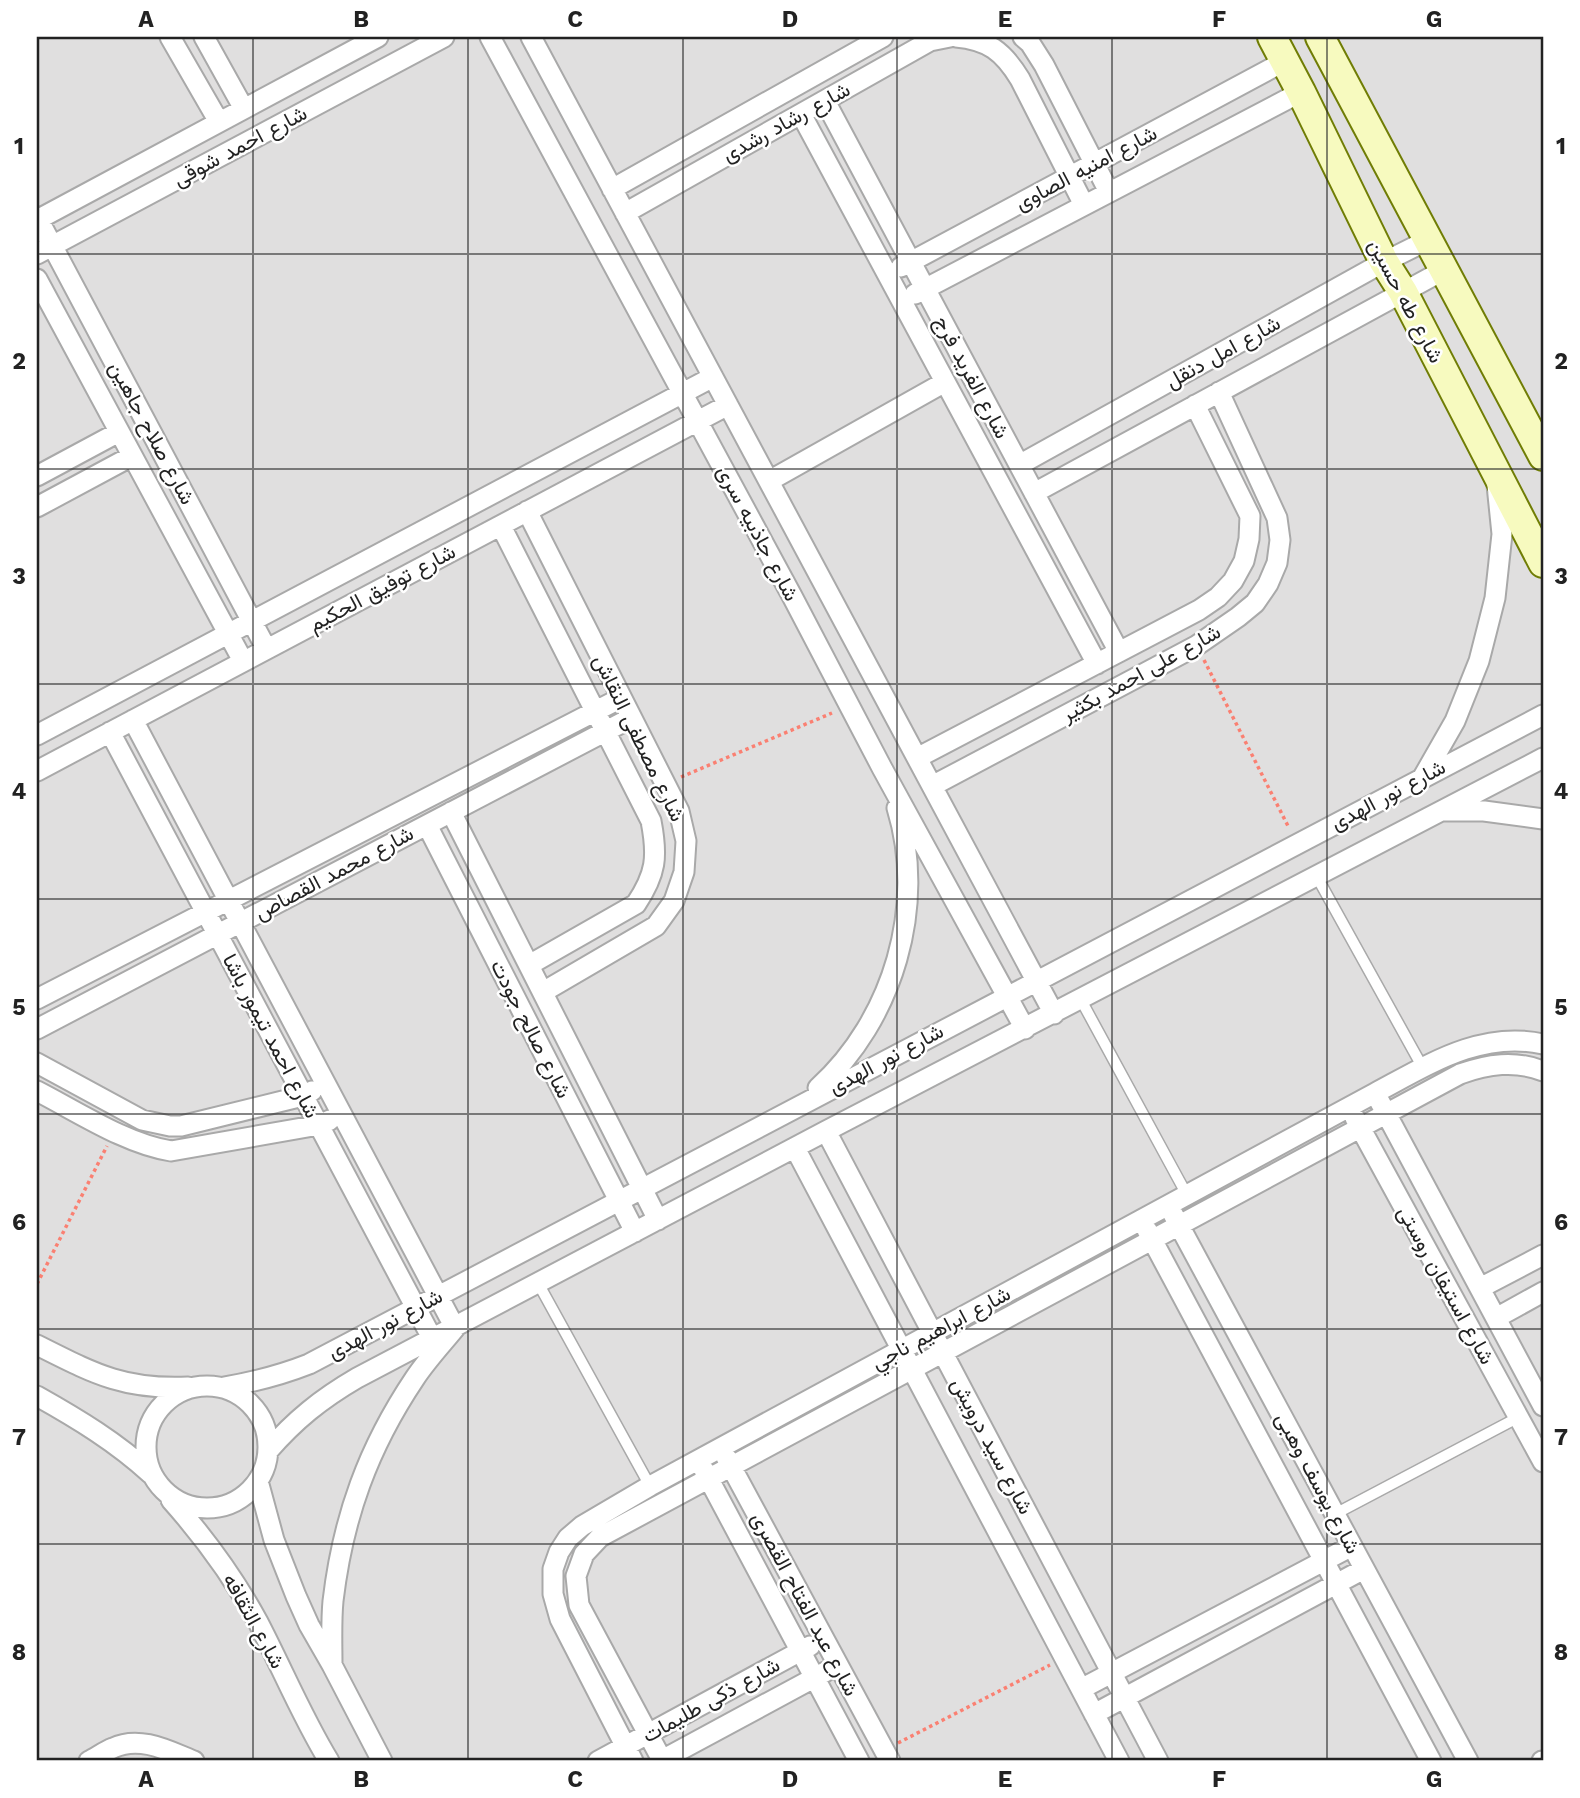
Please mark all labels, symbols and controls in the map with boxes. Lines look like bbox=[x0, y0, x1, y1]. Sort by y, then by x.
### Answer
text: A bbox=[138, 6, 154, 33]
text: B bbox=[353, 6, 369, 33]
text: C bbox=[567, 6, 583, 33]
text: D bbox=[782, 6, 798, 33]
text: E bbox=[998, 6, 1012, 33]
text: F bbox=[1212, 6, 1226, 33]
text: G bbox=[1426, 6, 1442, 33]
street label: شارع رشاد رشدى bbox=[717, 76, 855, 169]
street label: شارع احمد شوقى bbox=[169, 100, 312, 193]
street label: شارع امنيه الصاوى bbox=[1011, 120, 1162, 217]
text: 1 bbox=[14, 133, 24, 160]
text: 1 bbox=[1556, 133, 1566, 160]
street label: شارع طه حسين bbox=[1362, 235, 1449, 368]
street label: شارع امل دنقل bbox=[1161, 310, 1285, 395]
street label: شارع الفريد فرج bbox=[928, 311, 1015, 443]
text: 2 bbox=[12, 348, 26, 375]
text: 2 bbox=[1554, 348, 1568, 375]
street label: شارع صلاح جاهين bbox=[102, 357, 201, 510]
street label: شارع جاذبيه سرى bbox=[710, 461, 805, 606]
street label: شارع توفيق الحكيم bbox=[304, 538, 460, 639]
text: 3 bbox=[12, 563, 26, 590]
text: 3 bbox=[1554, 563, 1568, 590]
street label: شارع على احمد بكثير bbox=[1056, 618, 1226, 729]
street label: شارع مصطفى النقاش bbox=[586, 650, 691, 826]
street label: شارع نور الهدى bbox=[1326, 754, 1450, 837]
text: 4 bbox=[12, 778, 27, 805]
text: 4 bbox=[1554, 778, 1569, 805]
street label: شارع محمد القصاص bbox=[250, 820, 418, 927]
street label: شارع احمد تيمور باشا bbox=[216, 949, 325, 1123]
street label: شارع صالح جودت bbox=[484, 955, 577, 1103]
text: 5 bbox=[12, 994, 26, 1021]
text: 5 bbox=[1554, 994, 1568, 1021]
street label: شارع نور الهدى bbox=[824, 1018, 948, 1101]
street label: شارع استيفان روستى bbox=[1391, 1201, 1500, 1369]
text: 6 bbox=[12, 1209, 26, 1236]
text: 6 bbox=[1554, 1209, 1568, 1236]
street label: شارع ابراهيم ناجي bbox=[867, 1280, 1017, 1379]
street label: شارع نور الهدى bbox=[323, 1283, 447, 1366]
street label: شارع سيد درويش bbox=[944, 1373, 1039, 1519]
street label: شارع يوسف وهبى bbox=[1269, 1408, 1366, 1559]
text: 7 bbox=[12, 1424, 26, 1451]
text: 7 bbox=[1554, 1424, 1568, 1451]
street label: شارع عبد الفتاح القصرى bbox=[745, 1508, 864, 1701]
street label: شارع الثقافه bbox=[216, 1569, 291, 1674]
text: 8 bbox=[12, 1639, 26, 1666]
text: 8 bbox=[1554, 1639, 1568, 1666]
street label: شارع ذكى طليمات bbox=[638, 1651, 785, 1749]
text: A bbox=[138, 1766, 154, 1793]
text: B bbox=[353, 1766, 369, 1793]
text: C bbox=[567, 1766, 583, 1793]
text: D bbox=[782, 1766, 798, 1793]
text: E bbox=[998, 1766, 1012, 1793]
text: F bbox=[1212, 1766, 1226, 1793]
text: G bbox=[1426, 1766, 1442, 1793]

